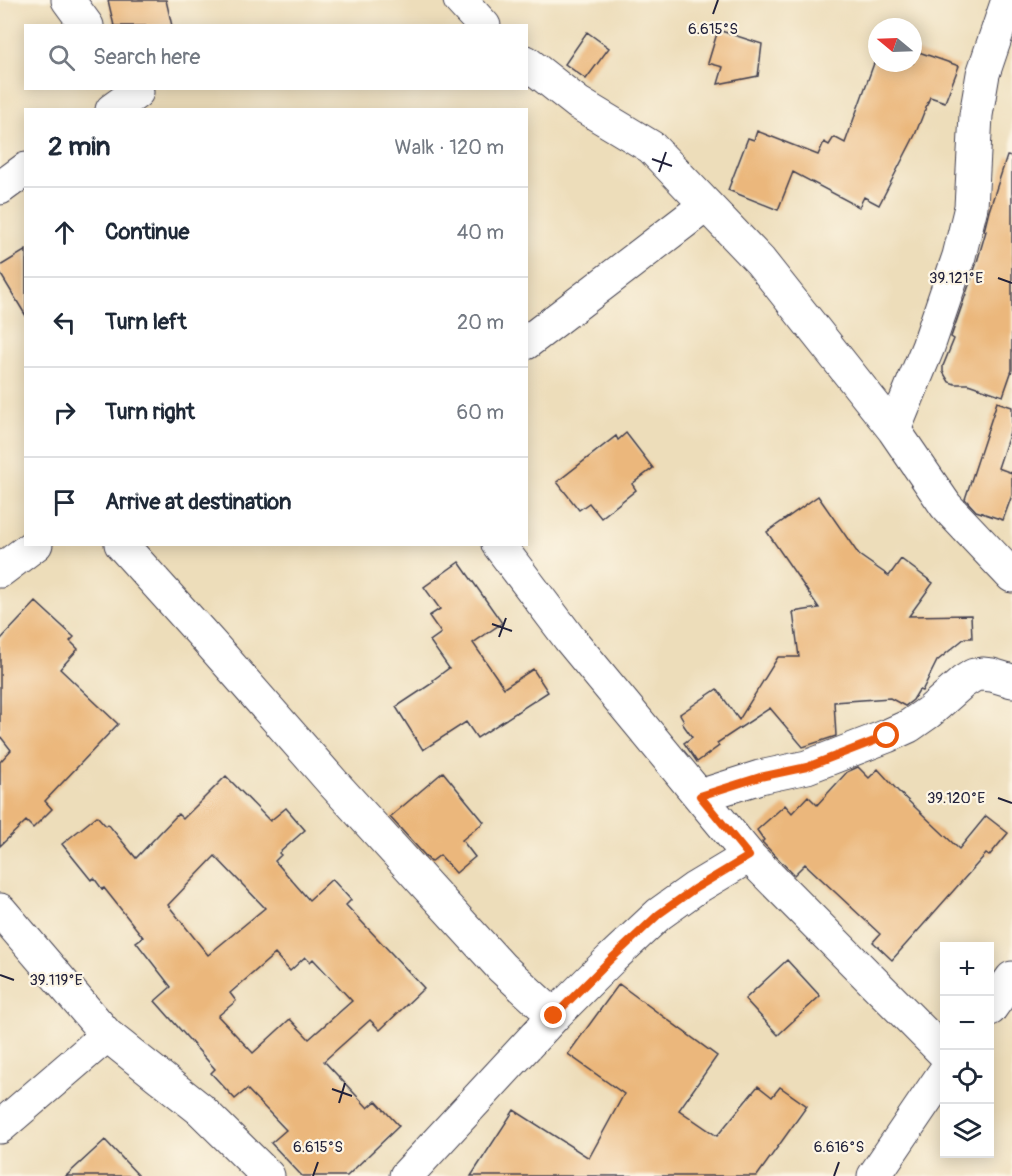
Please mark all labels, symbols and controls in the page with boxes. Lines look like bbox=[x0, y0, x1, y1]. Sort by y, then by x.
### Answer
north arrow bbox=[868, 18, 922, 72]
text: 6.615°S bbox=[688, 20, 738, 39]
search box bbox=[24, 24, 528, 90]
icon: search bbox=[45, 41, 78, 74]
text: Search here bbox=[93, 43, 200, 71]
text: 2 min bbox=[48, 131, 110, 163]
text: Walk · 120 m bbox=[395, 135, 504, 160]
icon: ahead bbox=[48, 216, 81, 249]
text: Continue bbox=[105, 218, 189, 246]
text: 40 m bbox=[457, 220, 504, 245]
text: 39.121°E bbox=[929, 269, 983, 288]
icon: left bbox=[48, 306, 81, 339]
text: Turn left bbox=[105, 308, 187, 336]
text: 20 m bbox=[457, 310, 504, 335]
icon: right bbox=[48, 396, 81, 429]
text: Turn right bbox=[105, 398, 195, 426]
text: 60 m bbox=[457, 400, 504, 425]
icon: arrive bbox=[48, 486, 81, 519]
text: Arrive at destination bbox=[105, 488, 291, 516]
route start bbox=[873, 722, 899, 748]
text: 39.120°E bbox=[927, 789, 985, 808]
map controls bbox=[940, 942, 994, 1158]
button: + bbox=[940, 942, 994, 996]
text: 39.119°E bbox=[29, 971, 83, 990]
button: − bbox=[940, 996, 994, 1050]
route end bbox=[540, 1002, 566, 1028]
button: locate bbox=[940, 1050, 994, 1104]
button: layers bbox=[940, 1104, 994, 1158]
text: 6.615°S bbox=[293, 1138, 343, 1157]
text: 6.616°S bbox=[814, 1138, 864, 1157]

